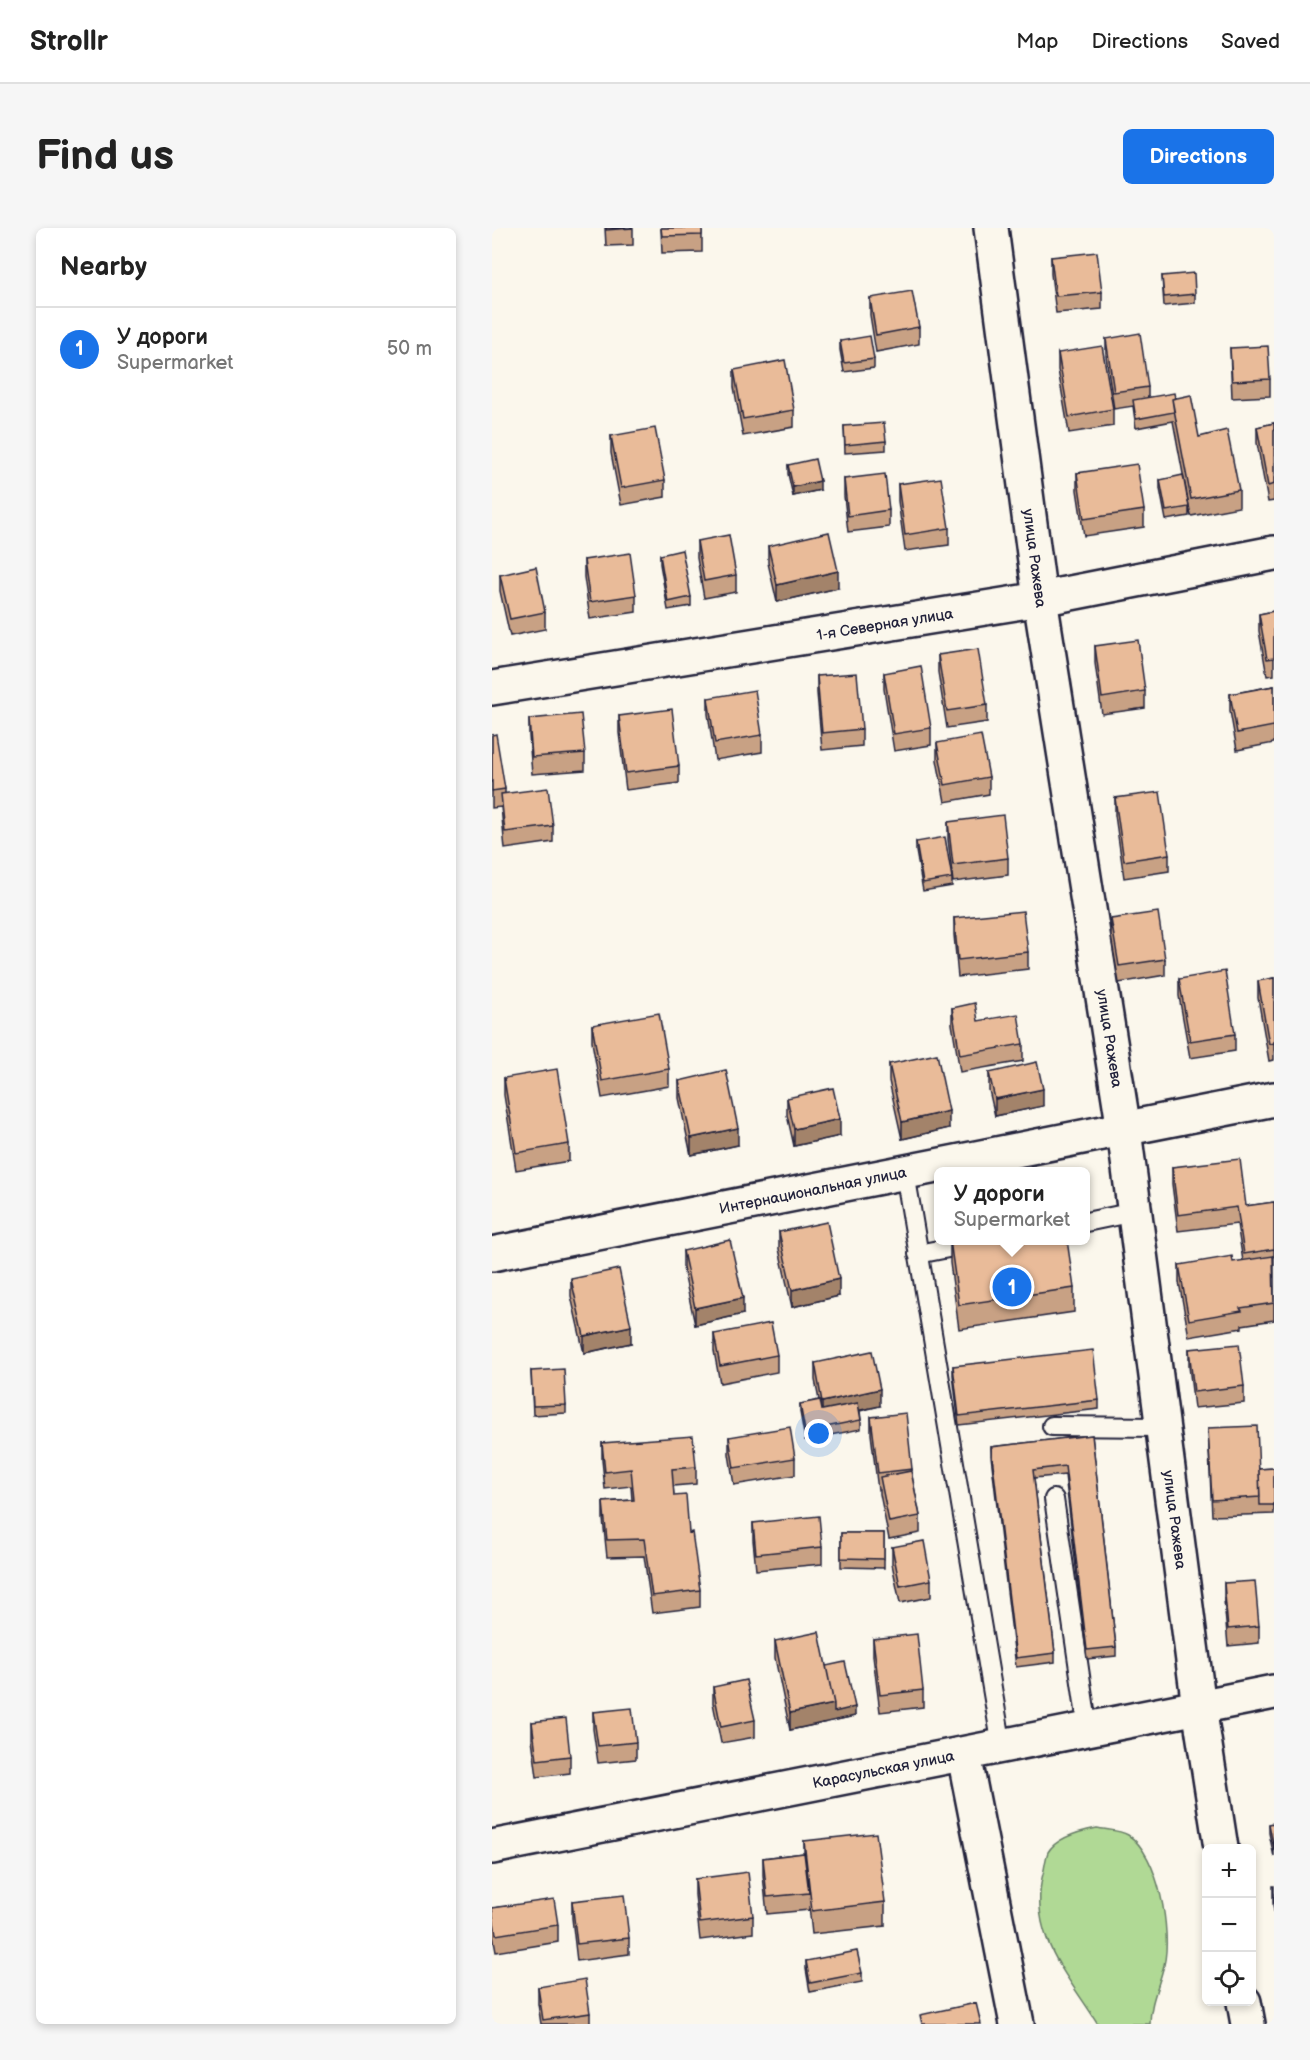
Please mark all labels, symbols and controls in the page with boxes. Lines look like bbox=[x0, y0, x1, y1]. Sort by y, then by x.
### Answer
text: Strollr bbox=[30, 25, 108, 58]
text: Map bbox=[1016, 29, 1059, 54]
text: Directions bbox=[1092, 29, 1188, 54]
text: Saved bbox=[1221, 29, 1280, 54]
button: Directions bbox=[1123, 129, 1274, 184]
text: Find us bbox=[36, 131, 174, 182]
text: Nearby bbox=[60, 252, 147, 283]
text: У дороги bbox=[117, 324, 208, 351]
text: 1 bbox=[75, 337, 84, 361]
text: 50 m bbox=[387, 337, 432, 361]
text: Supermarket bbox=[117, 351, 233, 375]
street label: улица Ражева bbox=[1018, 508, 1050, 609]
street label: 1-я Северная улица bbox=[815, 604, 955, 645]
street label: улица Ражева bbox=[1092, 988, 1126, 1089]
street label: Интернациональная улица bbox=[718, 1163, 908, 1219]
popup bbox=[934, 1167, 1090, 1245]
text: У дороги bbox=[954, 1181, 1045, 1208]
text: Supermarket bbox=[954, 1208, 1070, 1232]
pin: 1 bbox=[992, 1264, 1032, 1310]
your location bbox=[804, 1419, 833, 1448]
street label: улица Ражева bbox=[1158, 1469, 1190, 1570]
street label: Карасульская улица bbox=[811, 1747, 956, 1793]
map controls bbox=[1202, 1844, 1256, 2006]
button: + bbox=[1202, 1844, 1256, 1898]
button: − bbox=[1202, 1898, 1256, 1952]
button: locate bbox=[1202, 1952, 1256, 2006]

